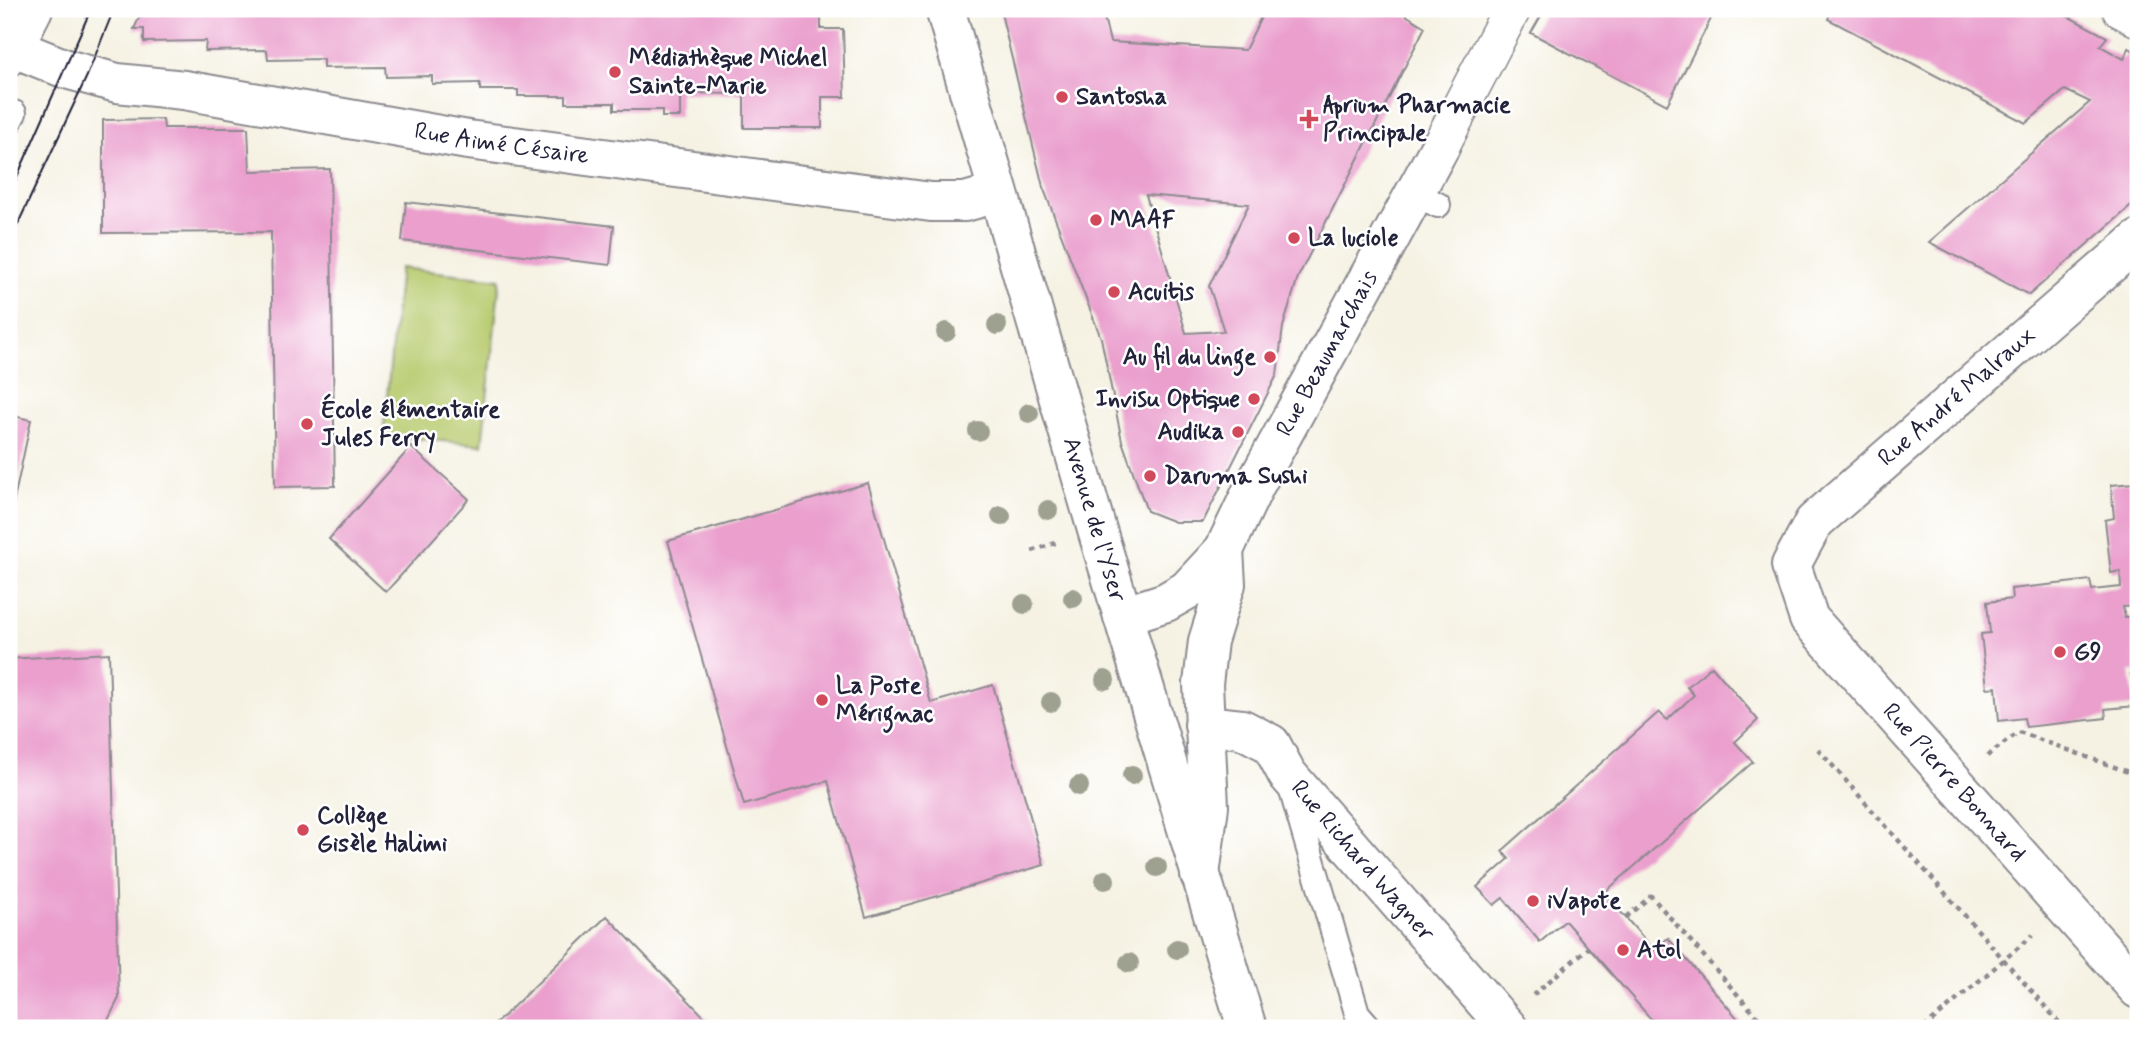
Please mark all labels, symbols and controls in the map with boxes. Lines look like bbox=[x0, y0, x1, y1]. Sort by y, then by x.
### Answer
place label: Médiathèque Michel Sainte-Marie bbox=[629, 43, 827, 102]
marker: Médiathèque Michel Sainte-Marie bbox=[607, 64, 623, 80]
place label: Santosha bbox=[1076, 82, 1167, 113]
marker: Santosha bbox=[1054, 89, 1070, 105]
place label: Aprium Pharmacie Principale bbox=[1323, 90, 1511, 149]
marker: Aprium Pharmacie Principale bbox=[1301, 111, 1317, 127]
street label: Rue Aimé Césaire bbox=[412, 115, 591, 172]
place label: MAAF bbox=[1110, 205, 1176, 236]
marker: MAAF bbox=[1088, 212, 1104, 228]
place label: La luciole bbox=[1308, 223, 1399, 254]
marker: La luciole bbox=[1286, 230, 1302, 246]
street label: Rue Beaumarchais bbox=[1269, 264, 1385, 442]
place label: Acuitis bbox=[1128, 277, 1195, 308]
marker: Acuitis bbox=[1106, 284, 1122, 300]
street label: Rue André Malraux bbox=[1872, 320, 2042, 474]
place label: Au fil du linge bbox=[1123, 342, 1256, 376]
marker: Au fil du linge bbox=[1262, 349, 1278, 365]
place label: Invisu Optique bbox=[1095, 384, 1240, 415]
marker: Invisu Optique bbox=[1246, 391, 1262, 407]
place label: École élémentaire Jules Ferry bbox=[321, 393, 500, 454]
marker: École élémentaire Jules Ferry bbox=[299, 416, 315, 432]
place label: Audika bbox=[1158, 417, 1224, 448]
marker: Audika bbox=[1230, 424, 1246, 440]
street label: Avenue de l'Yser bbox=[1055, 434, 1134, 607]
place label: Daruma Sushi bbox=[1164, 461, 1308, 492]
marker: Daruma Sushi bbox=[1142, 468, 1158, 484]
place label: G9 bbox=[2074, 637, 2102, 668]
marker: G9 bbox=[2052, 644, 2068, 660]
place label: La Poste Mérignac bbox=[836, 671, 934, 733]
marker: La Poste Mérignac bbox=[814, 692, 830, 708]
street label: Rue Pierre Bonnard bbox=[1875, 696, 2033, 869]
street label: Rue Richard Wagner bbox=[1284, 774, 1442, 949]
place label: Collège Gisèle Halimi bbox=[317, 801, 448, 860]
marker: Collège Gisèle Halimi bbox=[295, 822, 311, 838]
place label: iVapote bbox=[1547, 886, 1621, 917]
marker: iVapote bbox=[1525, 893, 1541, 909]
place label: Atol bbox=[1637, 935, 1681, 966]
marker: Atol bbox=[1615, 942, 1631, 958]

